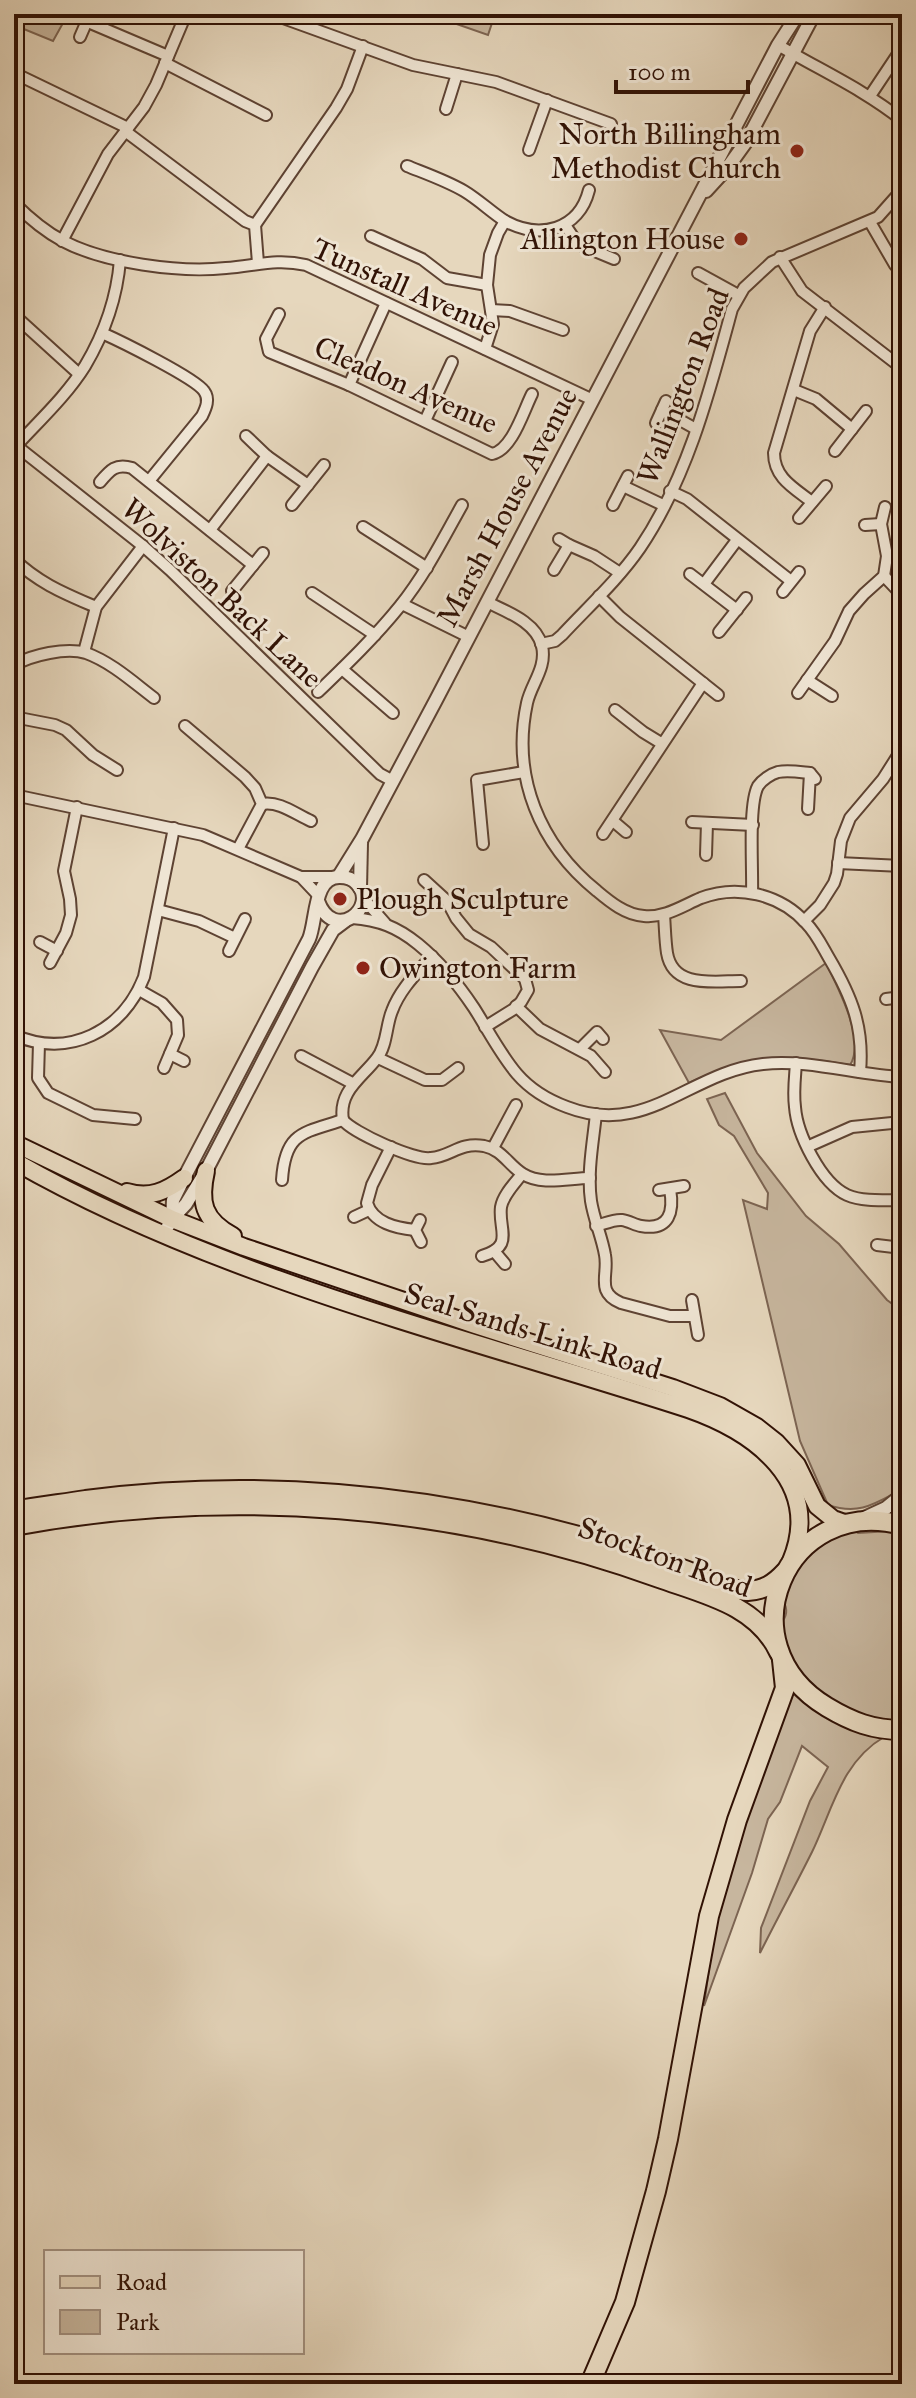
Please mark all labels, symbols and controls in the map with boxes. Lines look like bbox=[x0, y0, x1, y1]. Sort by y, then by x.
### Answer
scale bar bbox=[616, 44, 748, 94]
text: 100 m bbox=[628, 57, 691, 87]
place label: North Billingham Methodist Church bbox=[551, 116, 781, 186]
marker: North Billingham Methodist Church bbox=[788, 142, 806, 160]
place label: Allington House bbox=[519, 221, 725, 257]
street label: Tunstall Avenue bbox=[307, 230, 503, 344]
marker: Allington House bbox=[732, 230, 750, 248]
street label: Wallington Road bbox=[629, 283, 737, 489]
street label: Cleadon Avenue bbox=[309, 329, 503, 441]
street label: Marsh House Avenue bbox=[429, 381, 585, 633]
street label: Wolviston Back Lane bbox=[114, 491, 330, 695]
place label: Plough Sculpture bbox=[356, 881, 569, 917]
marker: Plough Sculpture bbox=[331, 890, 349, 908]
place label: Owington Farm bbox=[379, 950, 577, 986]
marker: Owington Farm bbox=[354, 959, 372, 977]
street label: Seal Sands Link Road bbox=[400, 1275, 666, 1387]
street label: Stockton Road bbox=[573, 1509, 757, 1605]
legend bbox=[44, 2250, 304, 2354]
text: Road bbox=[116, 2267, 167, 2297]
text: Park bbox=[116, 2307, 160, 2337]

